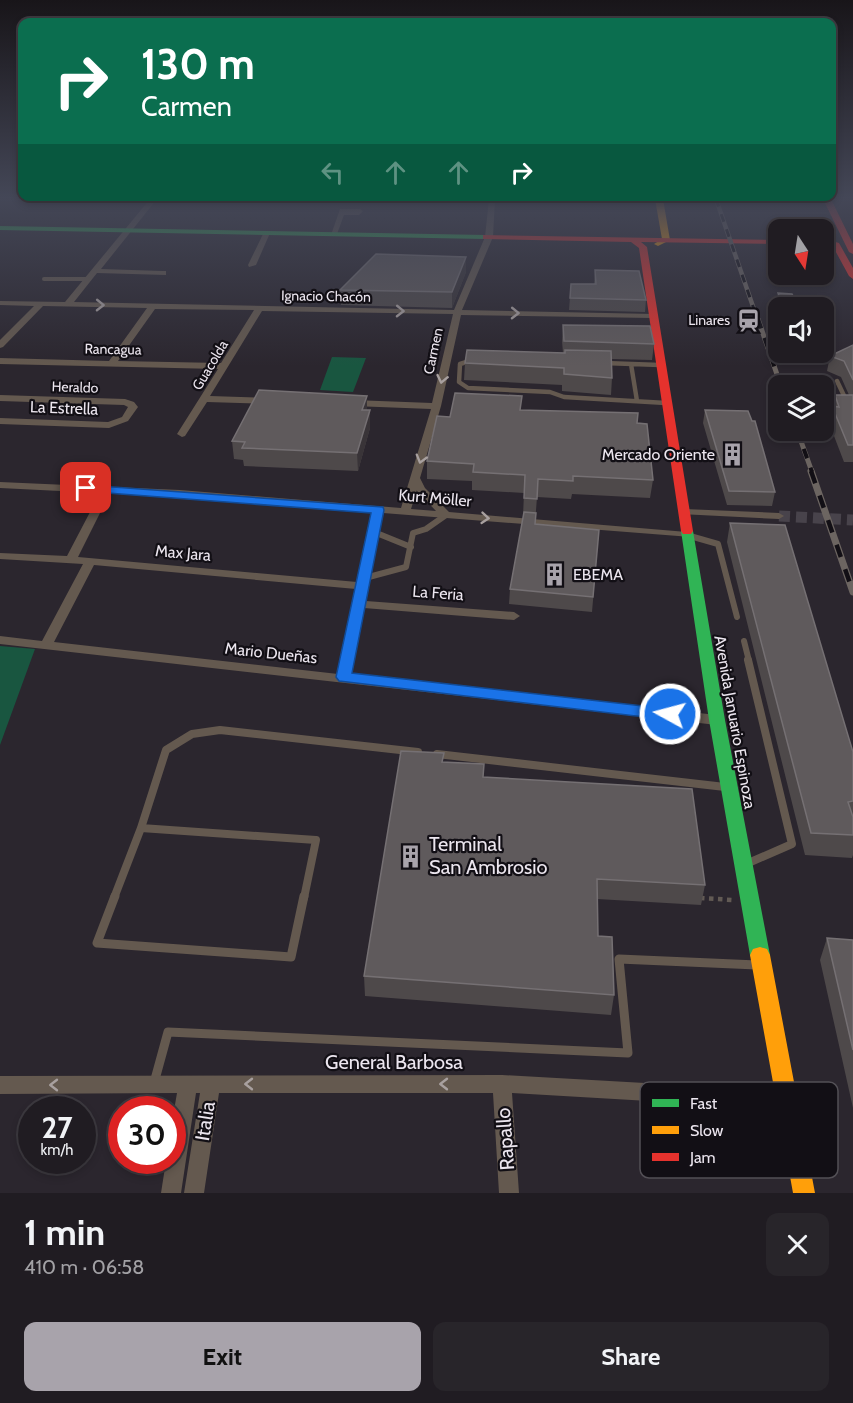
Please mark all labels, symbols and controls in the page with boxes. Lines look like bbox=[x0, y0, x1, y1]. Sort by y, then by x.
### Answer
text: 130 m bbox=[141, 38, 255, 90]
icon: right bbox=[42, 42, 120, 120]
text: Carmen bbox=[141, 90, 232, 123]
icon: left bbox=[316, 156, 349, 189]
icon: ahead bbox=[379, 156, 412, 189]
icon: ahead bbox=[442, 156, 475, 189]
icon: right bbox=[505, 156, 538, 189]
north arrow bbox=[768, 219, 834, 285]
map controls bbox=[768, 219, 834, 441]
street label: Ignacio Chacón bbox=[281, 286, 371, 306]
button: sound bbox=[768, 297, 834, 363]
one-way arrow bbox=[96, 299, 105, 311]
one-way arrow bbox=[396, 305, 405, 317]
one-way arrow bbox=[511, 307, 520, 319]
station icon: Linares bbox=[735, 307, 761, 333]
place label: Linares bbox=[688, 311, 730, 329]
street label: Carmen bbox=[419, 326, 447, 376]
street label: Guacolda bbox=[188, 337, 232, 393]
street label: Rancagua bbox=[84, 340, 142, 359]
one-way arrow bbox=[436, 374, 449, 384]
button: layers bbox=[768, 375, 834, 441]
street label: Heraldo bbox=[51, 377, 99, 397]
street label: La Estrella bbox=[30, 397, 99, 419]
building icon: Mercado Oriente bbox=[720, 441, 746, 467]
place label: Mercado Oriente bbox=[602, 445, 715, 464]
one-way arrow bbox=[416, 453, 428, 464]
pin bbox=[60, 462, 111, 513]
icon: arrive bbox=[69, 471, 102, 504]
street label: Kurt Möller bbox=[398, 485, 473, 511]
one-way arrow bbox=[480, 512, 489, 525]
street label: Max Jara bbox=[154, 541, 212, 565]
building icon: EBEMA bbox=[542, 561, 568, 587]
place label: EBEMA bbox=[573, 565, 623, 584]
street label: La Feria bbox=[412, 582, 465, 604]
street label: Avenida Januario Espinoza bbox=[710, 634, 760, 810]
street label: Mario Dueñas bbox=[224, 639, 318, 667]
position arrow bbox=[638, 682, 702, 746]
place label: Terminal San Ambrosio bbox=[429, 832, 548, 879]
building icon: Terminal San Ambrosio bbox=[398, 843, 424, 869]
street label: General Barbosa bbox=[325, 1050, 463, 1074]
one-way arrow bbox=[244, 1078, 253, 1090]
one-way arrow bbox=[439, 1078, 448, 1090]
one-way arrow bbox=[49, 1079, 58, 1091]
legend bbox=[640, 1082, 838, 1178]
text: Fast bbox=[690, 1094, 718, 1113]
speed limit sign: 30 bbox=[108, 1096, 186, 1174]
street label: Italia bbox=[190, 1099, 220, 1143]
street label: Rapallo bbox=[491, 1107, 519, 1171]
text: 27 bbox=[41, 1109, 73, 1146]
text: Slow bbox=[690, 1121, 724, 1140]
text: km/h bbox=[41, 1141, 73, 1159]
text: Jam bbox=[689, 1148, 716, 1167]
text: 1 min bbox=[24, 1210, 105, 1254]
button: close bbox=[766, 1213, 829, 1276]
text: 410 m · 06:58 bbox=[24, 1255, 144, 1279]
button: Exit bbox=[24, 1322, 421, 1391]
button: Share bbox=[433, 1322, 829, 1391]

